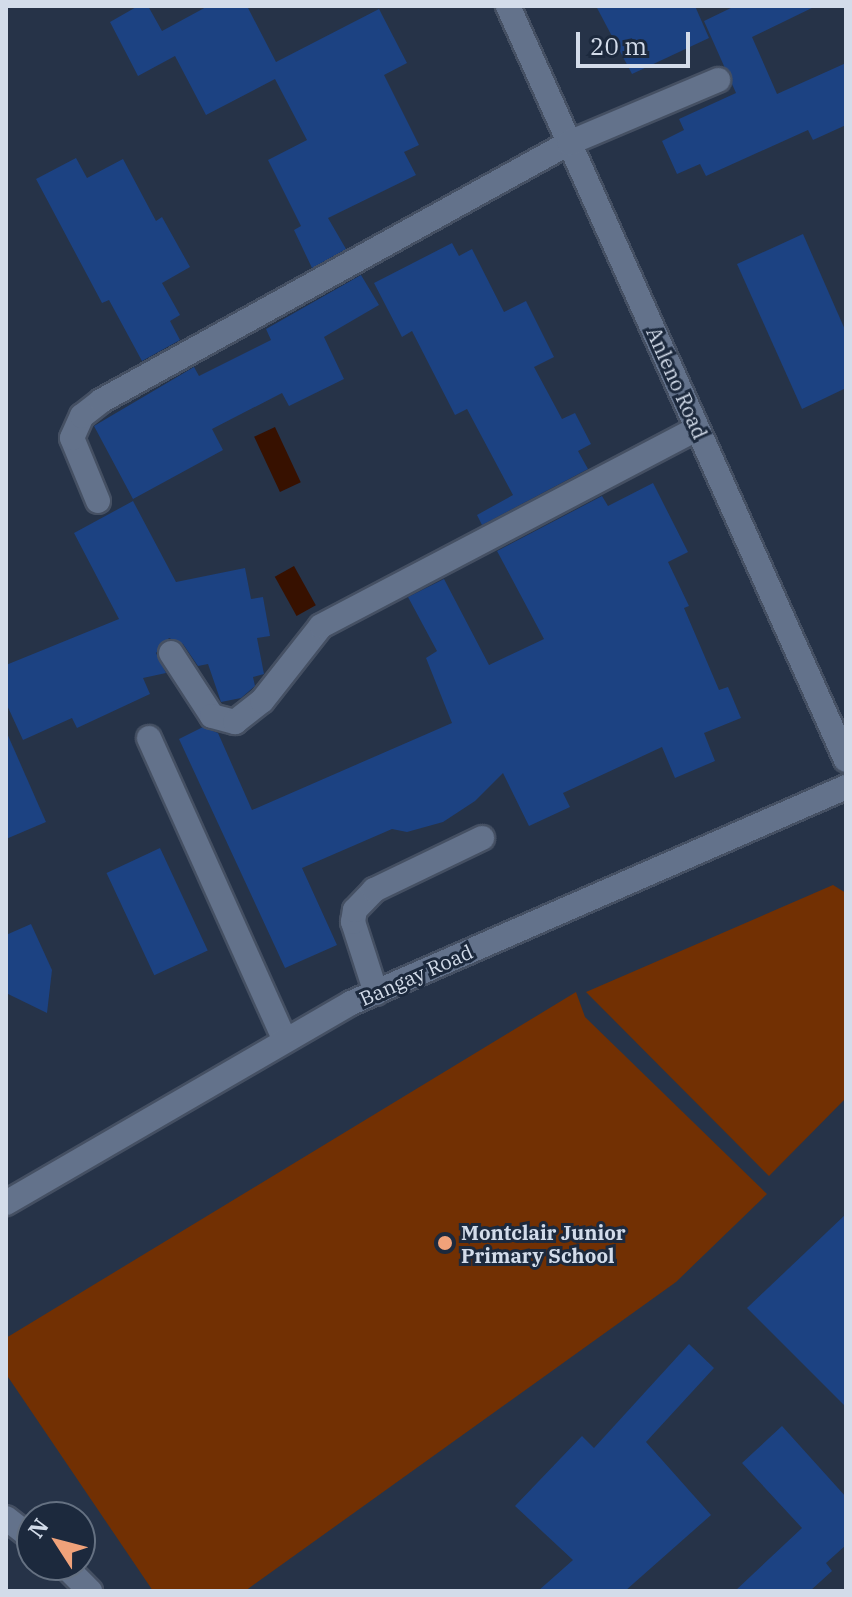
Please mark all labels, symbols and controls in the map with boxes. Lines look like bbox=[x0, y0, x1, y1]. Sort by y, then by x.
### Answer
scale bar bbox=[580, 16, 694, 66]
text: 20 m bbox=[590, 30, 647, 62]
street label: Anleno Road bbox=[642, 323, 712, 443]
street label: Bangay Road bbox=[356, 939, 476, 1011]
place label: Montclair Junior Primary School bbox=[461, 1220, 626, 1267]
marker: Montclair Junior Primary School bbox=[436, 1234, 454, 1252]
north arrow bbox=[16, 1501, 96, 1581]
text: N bbox=[21, 1512, 55, 1543]

